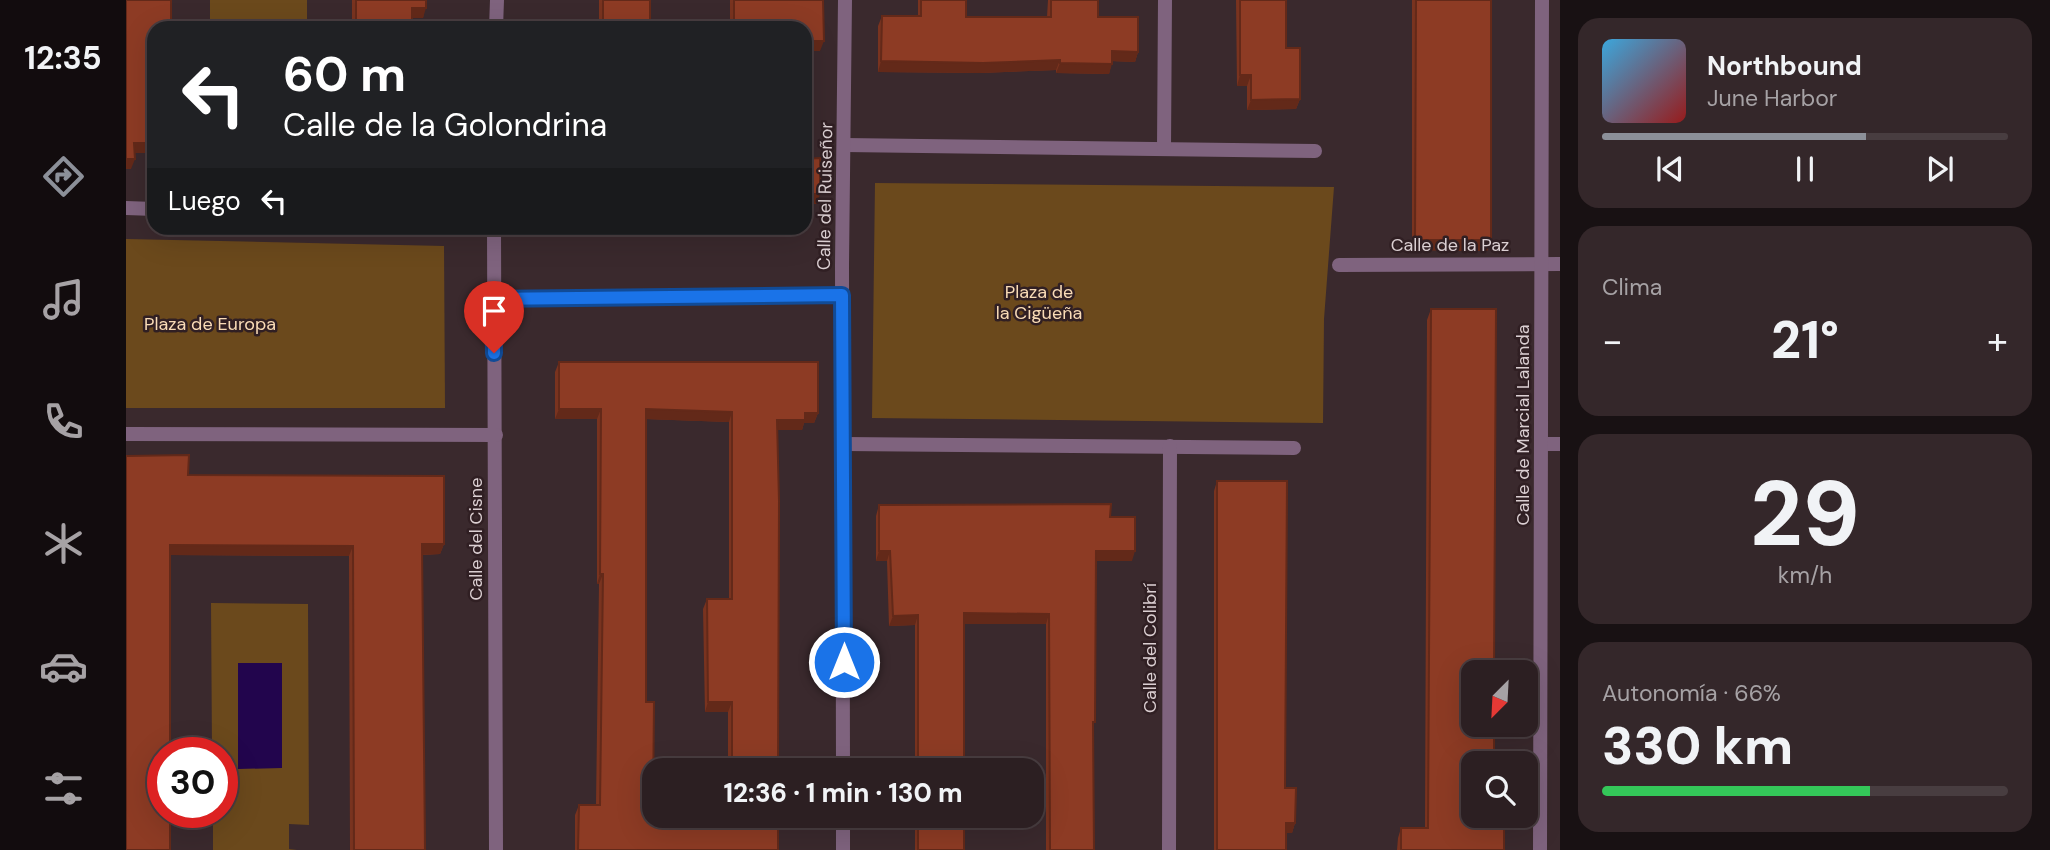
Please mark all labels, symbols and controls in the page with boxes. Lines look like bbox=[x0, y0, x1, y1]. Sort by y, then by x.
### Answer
text: 12:35 bbox=[24, 37, 102, 79]
text: 60 m bbox=[283, 42, 406, 106]
icon: left bbox=[168, 49, 259, 140]
text: Northbound bbox=[1707, 49, 1862, 83]
text: June Harbor bbox=[1707, 83, 1837, 113]
text: Calle de la Golondrina bbox=[283, 104, 607, 146]
street label: Calle del Ruiseñor bbox=[812, 121, 838, 270]
icon: previous bbox=[1651, 150, 1689, 188]
icon: pause bbox=[1786, 150, 1824, 188]
icon: next bbox=[1921, 150, 1959, 188]
icon: directions bbox=[39, 152, 88, 201]
icon: left bbox=[255, 182, 293, 220]
text: Luego bbox=[168, 184, 241, 218]
street label: Calle de la Paz bbox=[1391, 233, 1509, 257]
text: Clima bbox=[1602, 272, 1662, 302]
icon: music bbox=[39, 275, 88, 324]
park label: Plaza de la Cigüeña bbox=[996, 280, 1082, 325]
pin bbox=[464, 281, 524, 353]
icon: arrive bbox=[475, 292, 513, 330]
text: 21° bbox=[1771, 306, 1839, 374]
park label: Plaza de Europa bbox=[144, 312, 276, 336]
text: − bbox=[1602, 316, 1623, 366]
text: + bbox=[1987, 316, 2008, 366]
street label: Calle de Marcial Lalanda bbox=[1511, 325, 1535, 526]
icon: phone bbox=[39, 397, 88, 446]
text: 29 bbox=[1750, 455, 1860, 573]
street label: Calle del Cisne bbox=[464, 478, 488, 600]
icon: climate bbox=[39, 519, 88, 568]
text: km/h bbox=[1778, 560, 1832, 590]
street label: Calle del Colibrí bbox=[1138, 583, 1162, 713]
position arrow bbox=[807, 625, 881, 699]
icon: car bbox=[39, 642, 88, 691]
north arrow bbox=[1461, 660, 1538, 737]
map controls bbox=[1461, 660, 1538, 828]
text: Autonomía · 66% bbox=[1602, 678, 1781, 708]
text: 330 km bbox=[1602, 712, 1793, 780]
speed limit sign: 30 bbox=[147, 737, 238, 828]
button: search bbox=[1461, 751, 1538, 828]
icon: filters bbox=[39, 764, 88, 813]
text: 12:36 · 1 min · 130 m bbox=[724, 776, 963, 810]

